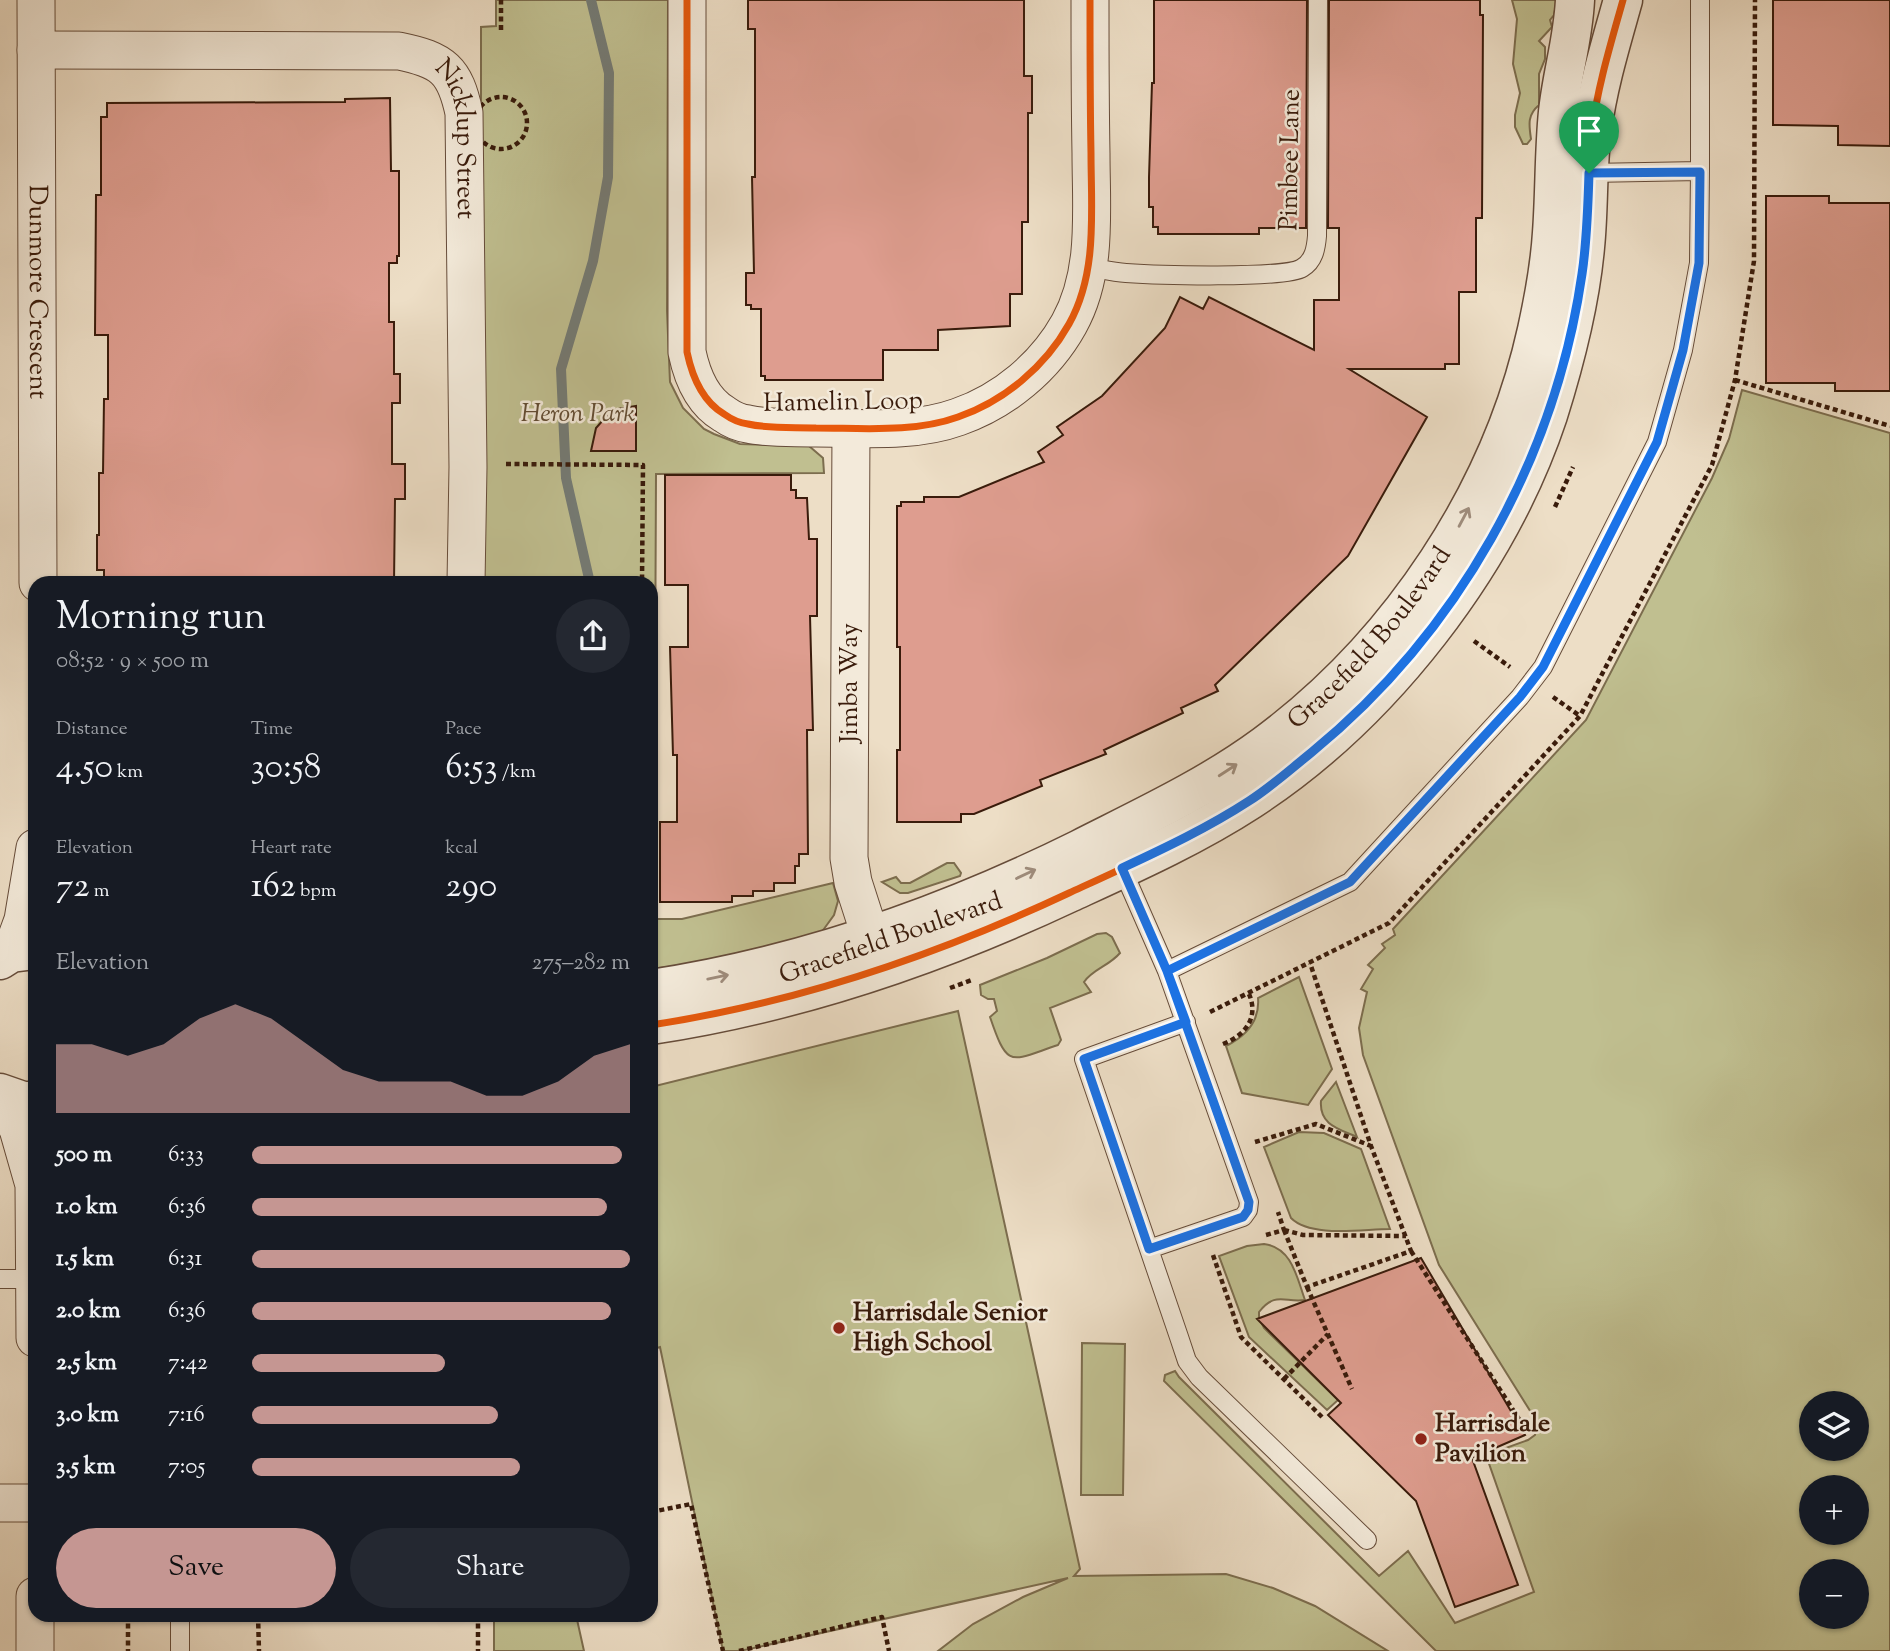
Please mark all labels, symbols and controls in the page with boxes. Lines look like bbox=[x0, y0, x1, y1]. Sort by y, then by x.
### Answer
street label: Nicklup Street bbox=[426, 50, 484, 219]
street label: Pimbee Lane bbox=[1271, 89, 1311, 231]
pin bbox=[1559, 101, 1619, 173]
icon: arrive bbox=[1570, 112, 1608, 150]
street label: Dunmore Crescent bbox=[18, 185, 56, 399]
street label: Hamelin Loop bbox=[763, 383, 923, 423]
park label: Heron Park bbox=[521, 396, 636, 433]
one-way arrow bbox=[1458, 507, 1472, 527]
street label: Gracefield Boulevard bbox=[1280, 539, 1461, 739]
text: Morning run bbox=[56, 592, 266, 646]
button: share bbox=[556, 599, 630, 673]
street label: Jimba Way bbox=[832, 623, 869, 745]
text: 08:52 · 9 × 500 m bbox=[56, 645, 209, 678]
text: Distance bbox=[56, 716, 128, 743]
text: Time bbox=[251, 716, 293, 743]
text: Pace bbox=[445, 716, 482, 743]
text: 4.50 bbox=[56, 743, 113, 794]
text: 30:58 bbox=[251, 743, 321, 794]
text: 6:53 bbox=[445, 743, 498, 794]
text: km bbox=[113, 759, 143, 786]
text: /km bbox=[498, 759, 536, 786]
one-way arrow bbox=[1218, 762, 1237, 777]
text: Elevation bbox=[56, 835, 133, 862]
text: Heart rate bbox=[251, 835, 332, 862]
text: kcal bbox=[445, 835, 478, 862]
text: 72 bbox=[56, 862, 90, 913]
text: 162 bbox=[251, 862, 296, 913]
text: 290 bbox=[445, 862, 497, 913]
one-way arrow bbox=[1015, 867, 1036, 880]
text: m bbox=[90, 878, 109, 905]
text: bpm bbox=[296, 878, 337, 905]
street label: Gracefield Boulevard bbox=[774, 883, 1008, 995]
text: Elevation bbox=[56, 947, 149, 980]
text: 275–282 m bbox=[532, 947, 630, 980]
one-way arrow bbox=[706, 970, 729, 984]
text: 500 m bbox=[56, 1139, 112, 1172]
text: 6:33 bbox=[168, 1139, 204, 1172]
text: 1.0 km bbox=[56, 1191, 118, 1224]
text: 6:36 bbox=[168, 1191, 206, 1224]
text: 1.5 km bbox=[56, 1243, 114, 1276]
text: 6:31 bbox=[168, 1243, 202, 1276]
text: 2.0 km bbox=[56, 1295, 121, 1328]
text: 6:36 bbox=[168, 1295, 206, 1328]
place label: Harrisdale Senior High School bbox=[853, 1295, 1048, 1362]
marker: Harrisdale Senior High School bbox=[831, 1320, 847, 1336]
text: 2.5 km bbox=[56, 1347, 117, 1380]
text: 7:42 bbox=[168, 1347, 208, 1380]
map controls bbox=[1799, 1391, 1869, 1629]
button: layers bbox=[1799, 1391, 1869, 1461]
text: 3.0 km bbox=[56, 1399, 119, 1432]
text: 7:16 bbox=[168, 1399, 205, 1432]
place label: Harrisdale Pavilion bbox=[1435, 1406, 1550, 1473]
marker: Harrisdale Pavilion bbox=[1413, 1431, 1429, 1447]
text: 3.5 km bbox=[56, 1451, 115, 1484]
text: 7:05 bbox=[168, 1451, 205, 1484]
button: + bbox=[1799, 1475, 1869, 1545]
button: Save bbox=[56, 1528, 336, 1608]
button: Share bbox=[350, 1528, 630, 1608]
button: − bbox=[1799, 1559, 1869, 1629]

